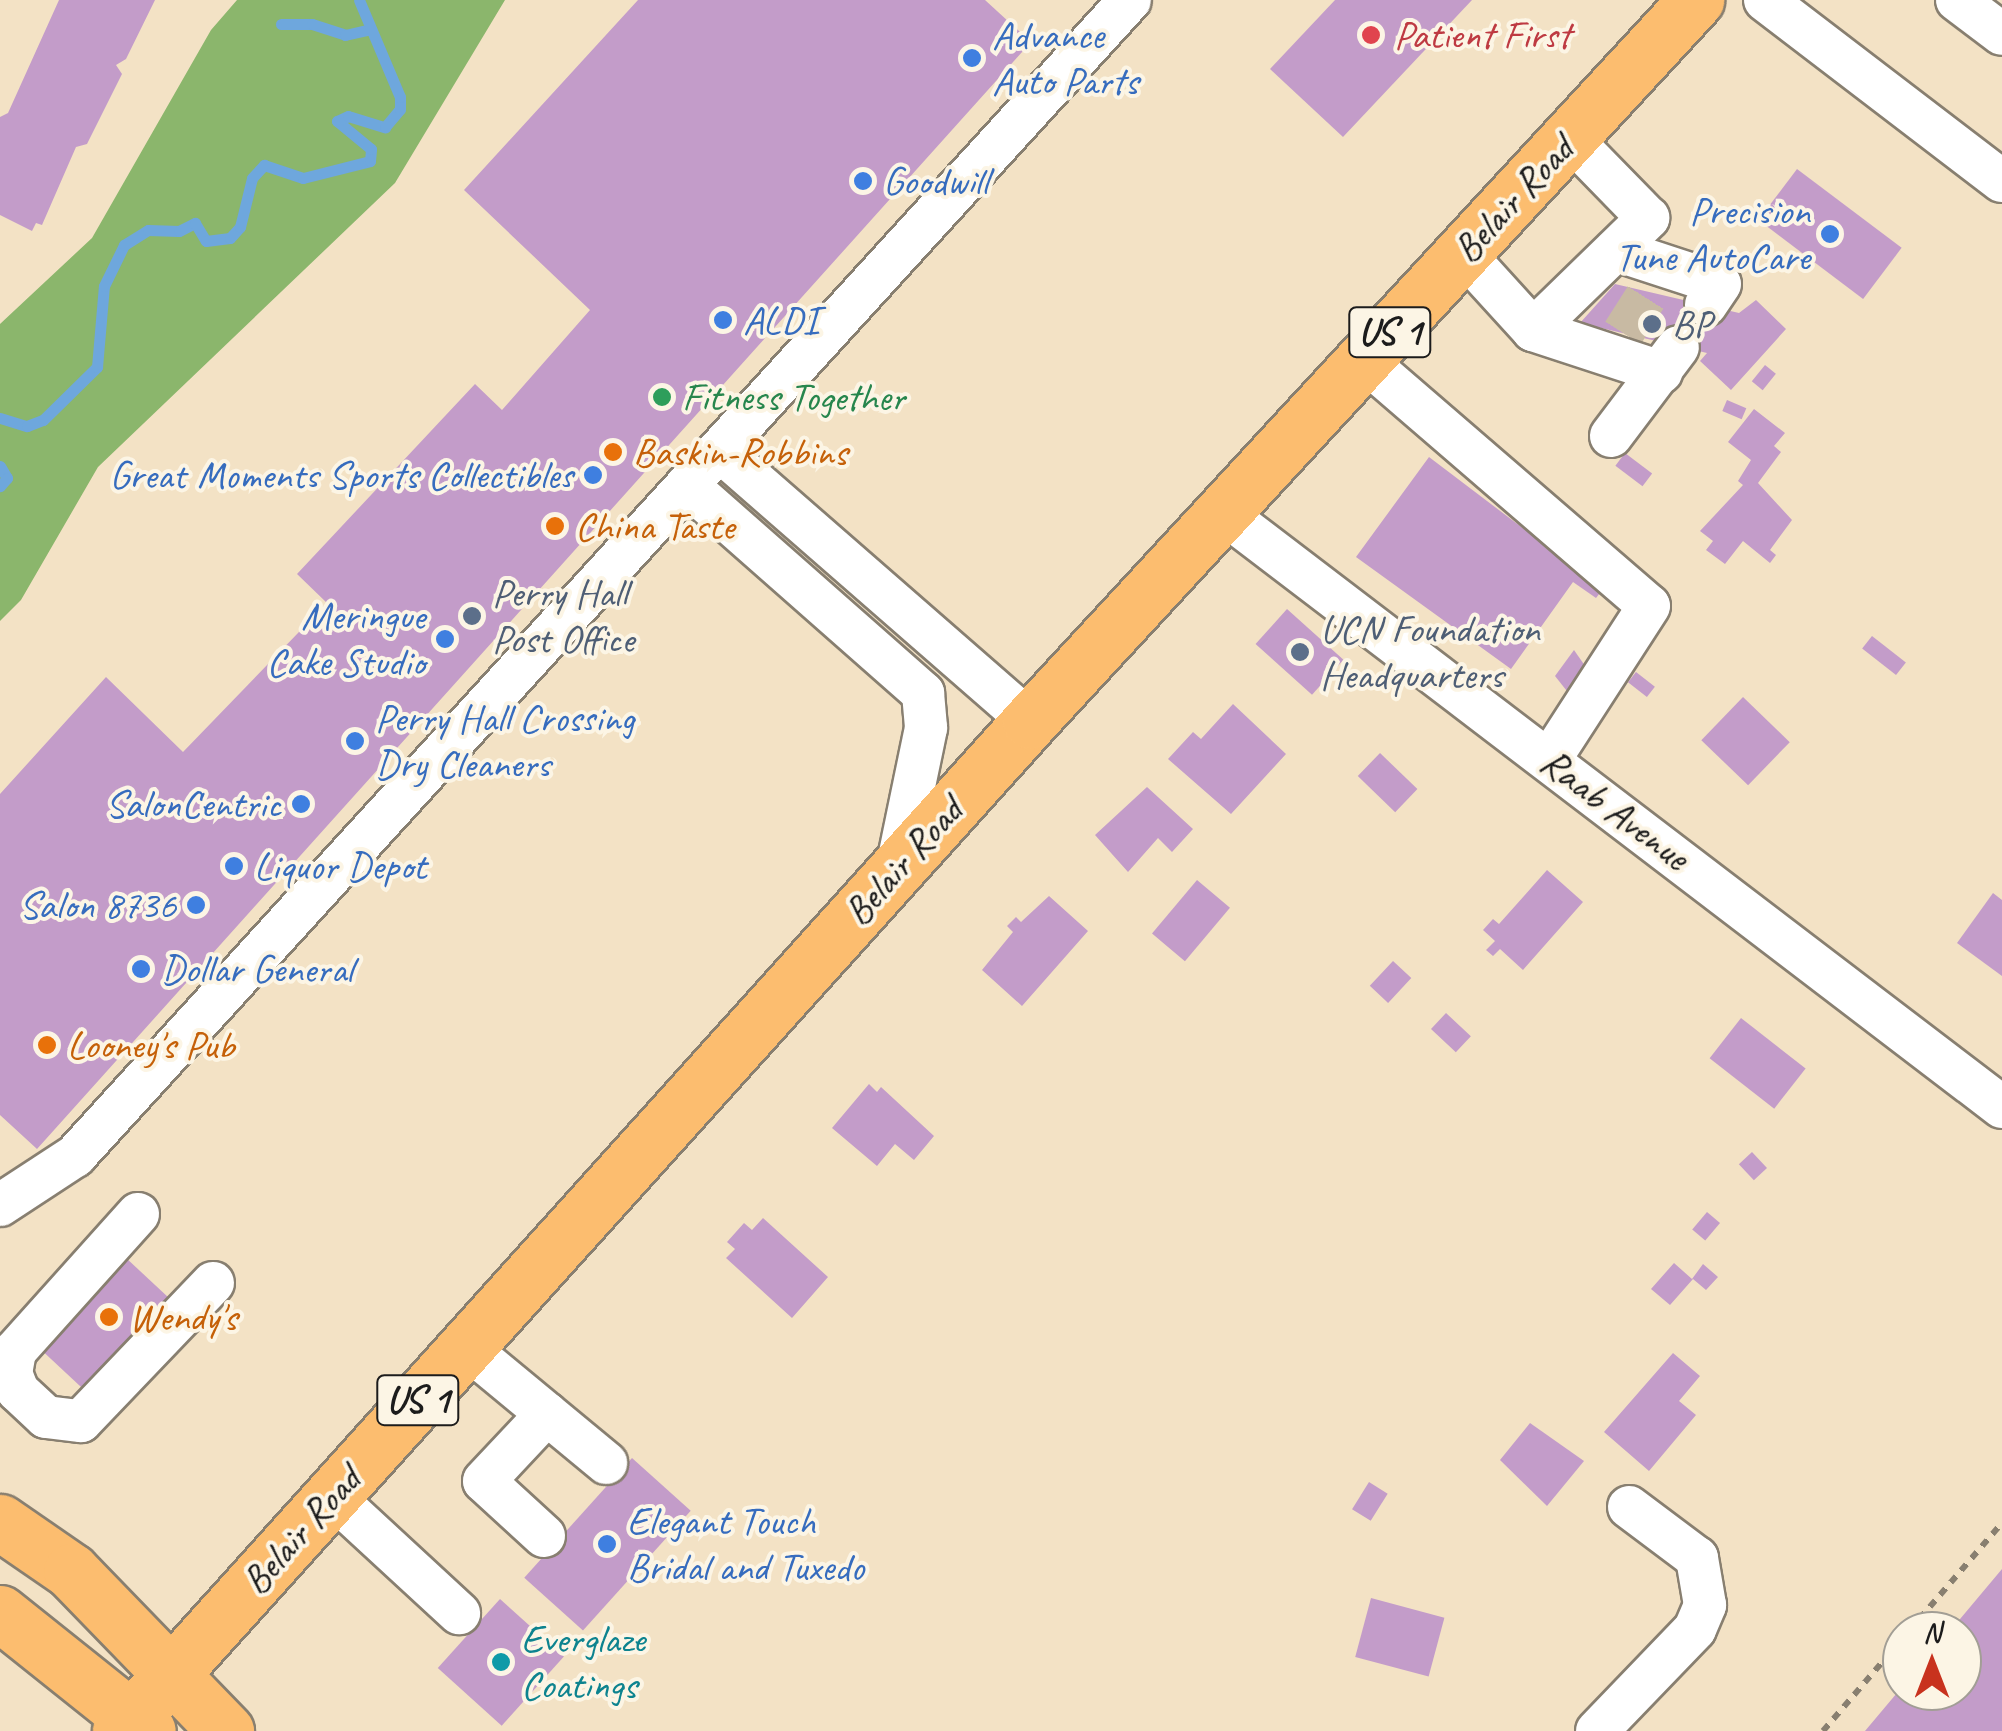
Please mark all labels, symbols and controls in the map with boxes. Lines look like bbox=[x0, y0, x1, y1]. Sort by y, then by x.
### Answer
place label: Advance Auto Parts bbox=[992, 11, 1139, 105]
place label: Patient First bbox=[1394, 11, 1570, 59]
marker: Patient First bbox=[1358, 22, 1384, 48]
marker: Advance Auto Parts bbox=[961, 47, 983, 69]
street label: Belair Road bbox=[1442, 126, 1584, 272]
place label: Goodwill bbox=[883, 157, 988, 205]
marker: Goodwill bbox=[852, 170, 874, 192]
place label: Precision Tune AutoCare bbox=[1615, 187, 1810, 281]
marker: Precision Tune AutoCare bbox=[1819, 223, 1841, 245]
place label: ALDI bbox=[743, 296, 819, 344]
road number: US 1 bbox=[1348, 299, 1432, 365]
place label: BP bbox=[1672, 300, 1711, 348]
marker: ALDI bbox=[712, 309, 734, 331]
marker: BP bbox=[1641, 313, 1663, 335]
place label: Fitness Together bbox=[682, 373, 904, 421]
marker: Fitness Together bbox=[651, 386, 673, 408]
place label: Baskin-Robbins bbox=[633, 428, 847, 476]
marker: Baskin-Robbins bbox=[602, 441, 624, 463]
place label: Great Moments Sports Collectibles bbox=[109, 451, 573, 499]
marker: Great Moments Sports Collectibles bbox=[582, 464, 604, 486]
place label: China Taste bbox=[575, 502, 736, 550]
marker: China Taste bbox=[544, 515, 566, 537]
place label: Perry Hall Post Office bbox=[492, 569, 633, 663]
place label: Meringue Cake Studio bbox=[266, 592, 425, 686]
marker: Perry Hall Post Office bbox=[461, 605, 483, 627]
place label: UCN Foundation Headquarters bbox=[1320, 605, 1540, 699]
marker: Meringue Cake Studio bbox=[434, 628, 456, 650]
marker: UCN Foundation Headquarters bbox=[1289, 641, 1311, 663]
place label: Perry Hall Crossing Dry Cleaners bbox=[375, 694, 635, 788]
marker: Perry Hall Crossing Dry Cleaners bbox=[344, 730, 366, 752]
street label: Raab Avenue bbox=[1531, 738, 1699, 880]
place label: SalonCentric bbox=[105, 780, 281, 828]
street label: Belair Road bbox=[833, 787, 973, 935]
marker: SalonCentric bbox=[290, 793, 312, 815]
place label: Liquor Depot bbox=[254, 842, 426, 890]
marker: Liquor Depot bbox=[223, 855, 245, 877]
place label: Salon 8736 bbox=[19, 881, 176, 929]
marker: Salon 8736 bbox=[185, 894, 207, 916]
place label: Dollar General bbox=[161, 945, 353, 993]
marker: Dollar General bbox=[130, 958, 152, 980]
place label: Looney's Pub bbox=[67, 1021, 234, 1069]
marker: Looney's Pub bbox=[36, 1034, 58, 1056]
place label: Wendy's bbox=[129, 1293, 237, 1341]
marker: Wendy's bbox=[98, 1306, 120, 1328]
road number: US 1 bbox=[376, 1367, 460, 1433]
street label: Belair Road bbox=[231, 1456, 371, 1604]
place label: Elegant Touch Bridal and Tuxedo bbox=[627, 1497, 865, 1591]
marker: Elegant Touch Bridal and Tuxedo bbox=[596, 1533, 618, 1555]
north arrow bbox=[1882, 1611, 1982, 1711]
place label: Everglaze Coatings bbox=[521, 1615, 645, 1709]
text: N bbox=[1923, 1615, 1941, 1650]
marker: Everglaze Coatings bbox=[490, 1651, 512, 1673]

